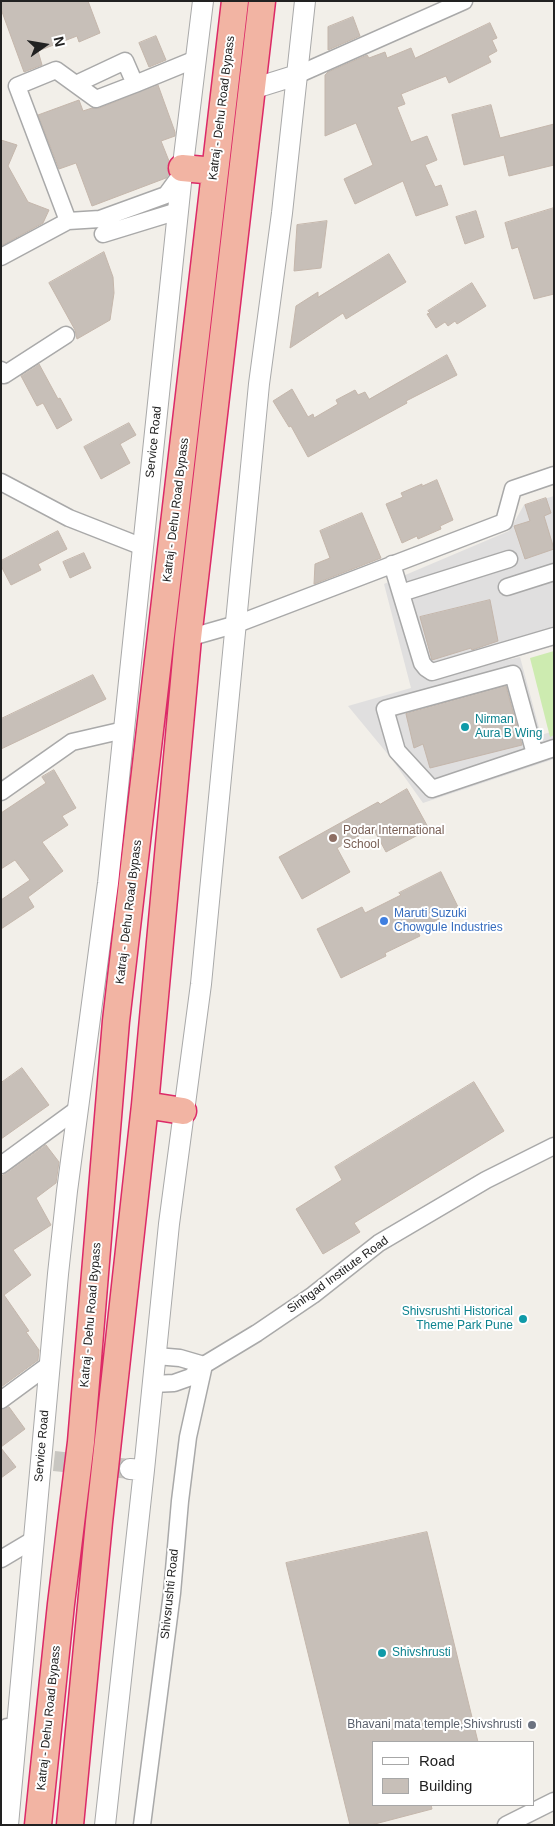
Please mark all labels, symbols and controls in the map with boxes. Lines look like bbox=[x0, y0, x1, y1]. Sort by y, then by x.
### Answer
north arrow bbox=[20, 20, 70, 70]
text: N bbox=[51, 35, 69, 48]
street label: Katraj - Dehu Road Bypass bbox=[206, 35, 238, 181]
street label: Service Road bbox=[143, 405, 165, 479]
street label: Katraj - Dehu Road Bypass bbox=[160, 437, 192, 583]
place label: Nirman Aura B Wing bbox=[475, 713, 542, 741]
marker: Nirman Aura B Wing bbox=[459, 721, 471, 733]
place label: Podar International School bbox=[343, 824, 444, 852]
marker: Podar International School bbox=[327, 832, 339, 844]
street label: Katraj - Dehu Road Bypass bbox=[113, 839, 145, 985]
place label: Maruti Suzuki Chowgule Industries bbox=[394, 907, 503, 935]
marker: Maruti Suzuki Chowgule Industries bbox=[378, 915, 390, 927]
street label: Sinhgad Institute Road bbox=[285, 1233, 391, 1317]
street label: Katraj - Dehu Road Bypass bbox=[77, 1242, 105, 1388]
place label: Shivsrushti Historical Theme Park Pune bbox=[402, 1305, 513, 1333]
marker: Shivsrushti Historical Theme Park Pune bbox=[517, 1313, 529, 1325]
street label: Service Road bbox=[32, 1409, 52, 1483]
street label: Shivsrushti Road bbox=[158, 1548, 182, 1640]
street label: Katraj - Dehu Road Bypass bbox=[34, 1645, 64, 1791]
place label: Shivshrusti bbox=[392, 1646, 451, 1660]
marker: Shivshrusti bbox=[376, 1647, 388, 1659]
place label: Bhavani mata temple,Shivshrusti bbox=[347, 1718, 522, 1732]
marker: Bhavani mata temple,Shivshrusti bbox=[526, 1719, 538, 1731]
legend bbox=[372, 1741, 535, 1806]
text: Road bbox=[419, 1752, 455, 1769]
text: Building bbox=[419, 1777, 472, 1794]

